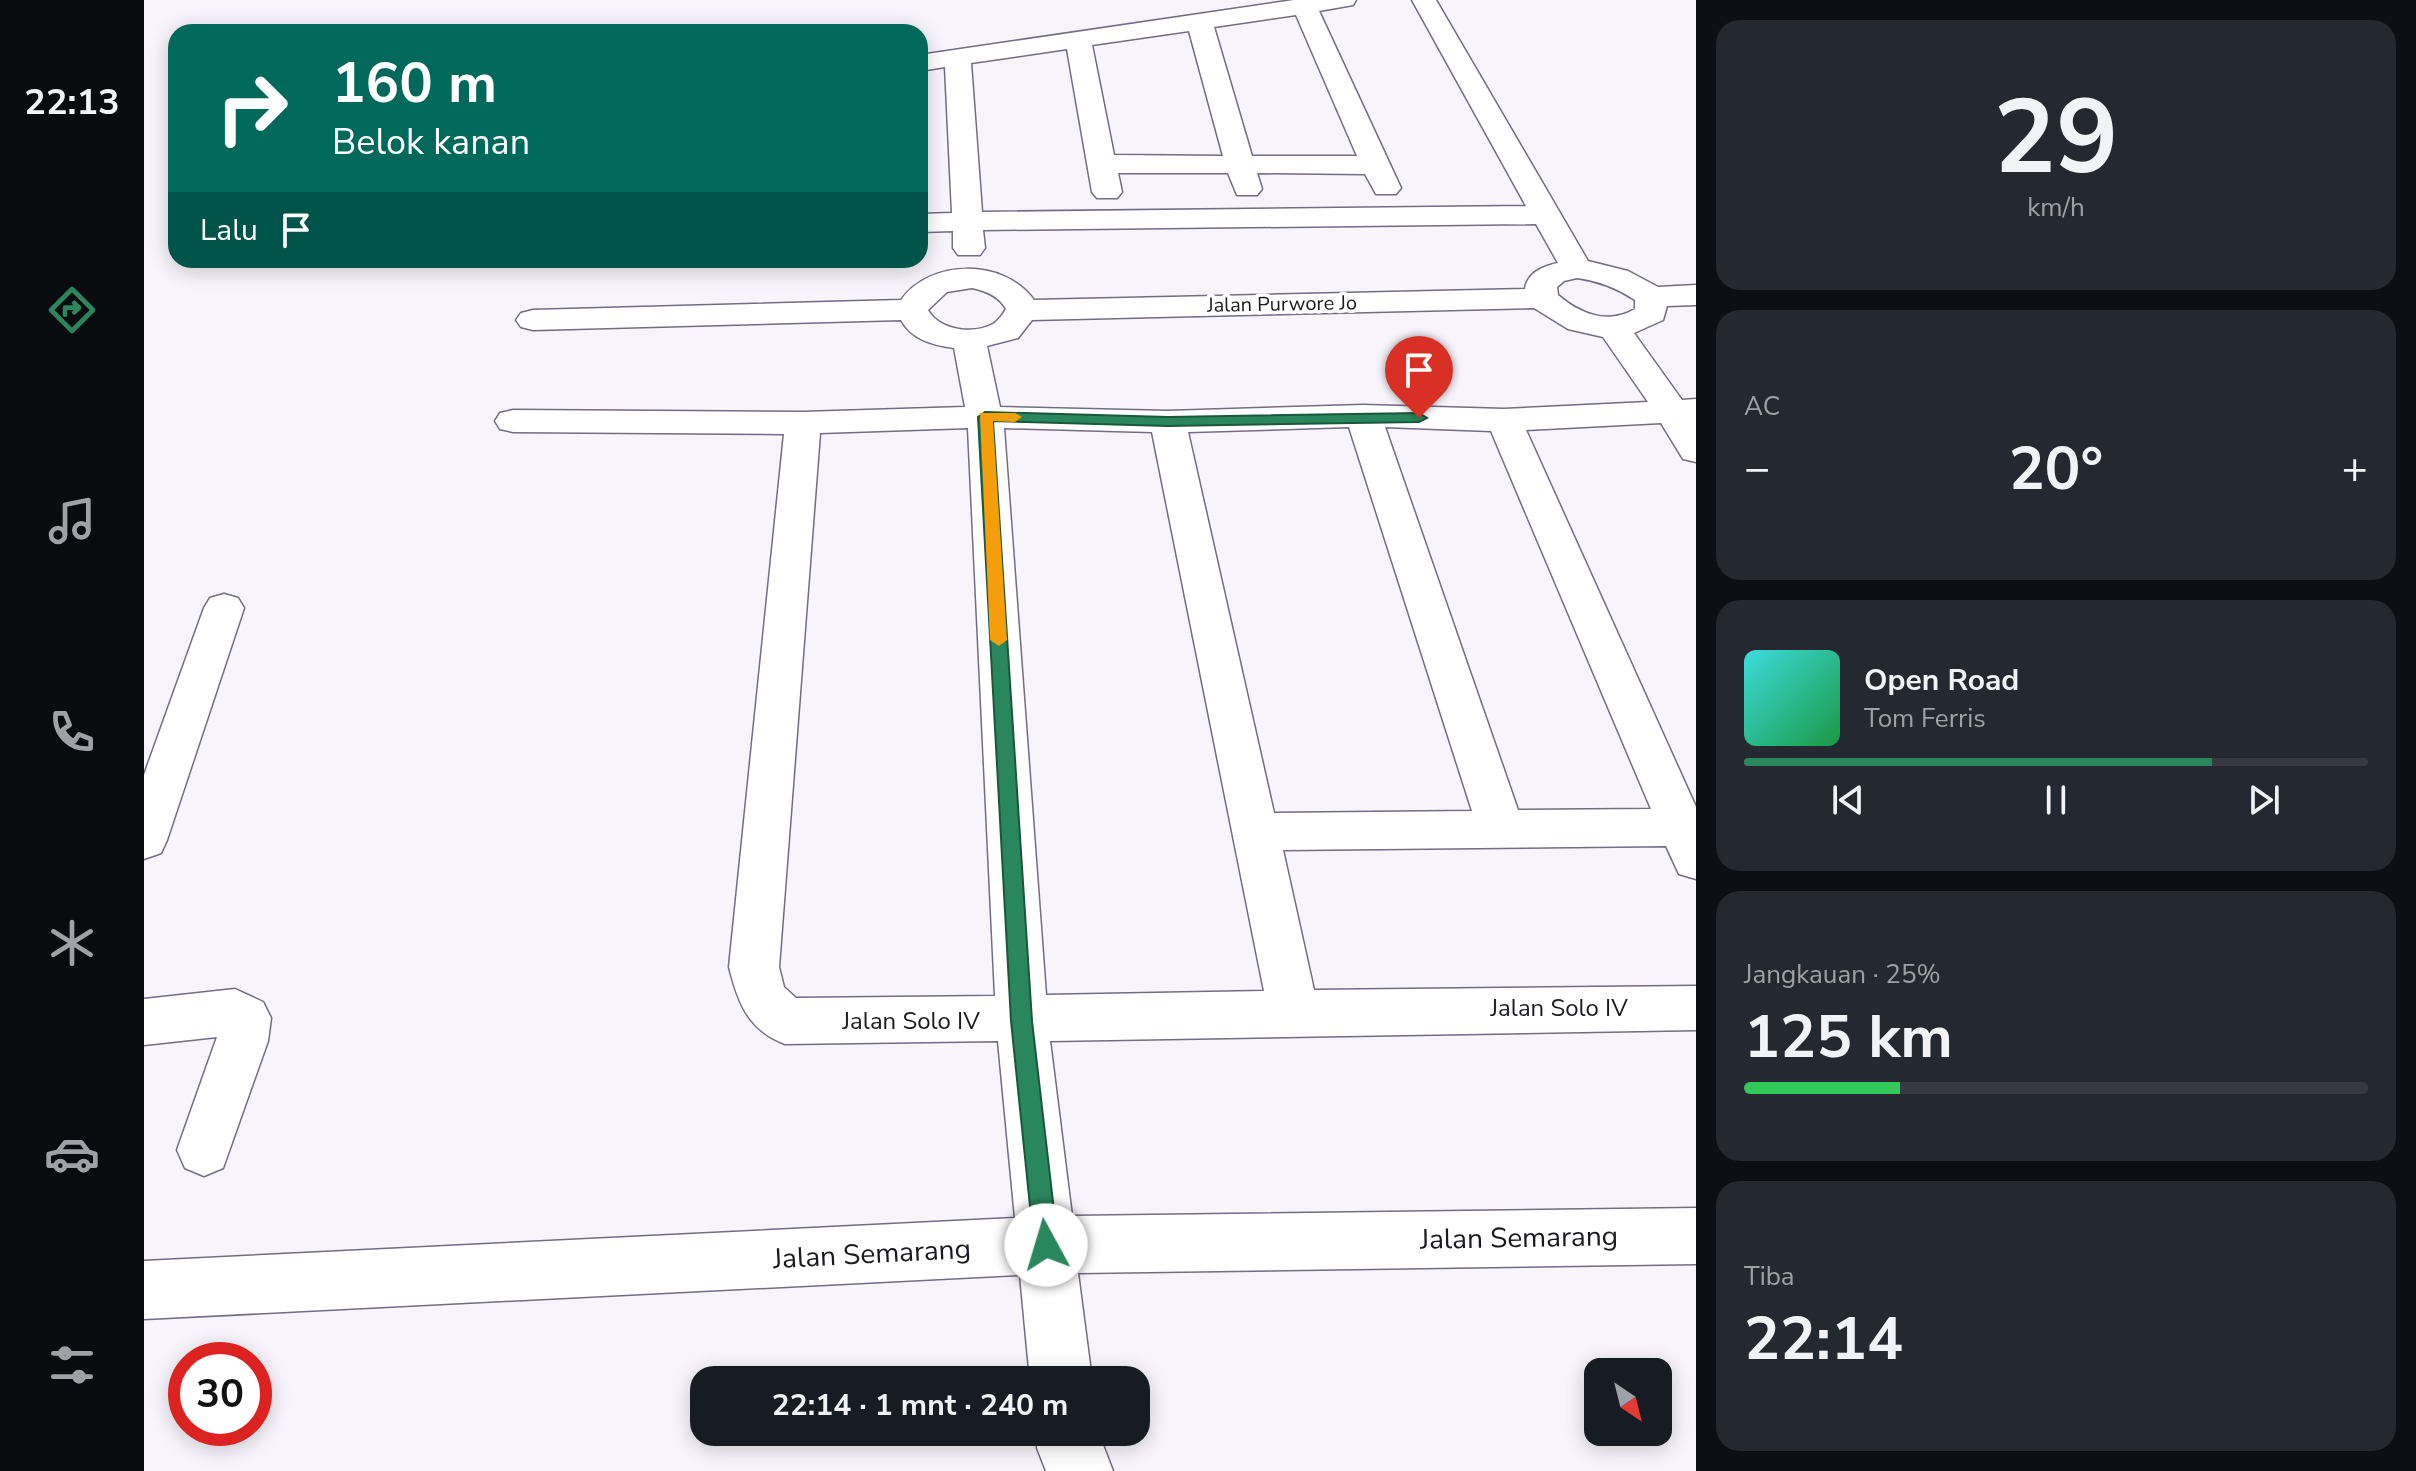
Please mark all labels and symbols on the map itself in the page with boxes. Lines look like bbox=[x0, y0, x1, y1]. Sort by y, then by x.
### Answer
street label: Jalan Purwore Jo bbox=[1206, 289, 1357, 319]
pin bbox=[1385, 336, 1453, 418]
street label: Jalan Solo IV bbox=[1489, 992, 1628, 1024]
street label: Jalan Solo IV bbox=[841, 1005, 980, 1037]
position arrow bbox=[1004, 1203, 1088, 1287]
street label: Jalan Semarang bbox=[1419, 1217, 1618, 1259]
street label: Jalan Semarang bbox=[771, 1230, 972, 1278]
speed limit sign: 30 bbox=[168, 1342, 272, 1446]
north arrow bbox=[1584, 1358, 1672, 1446]

